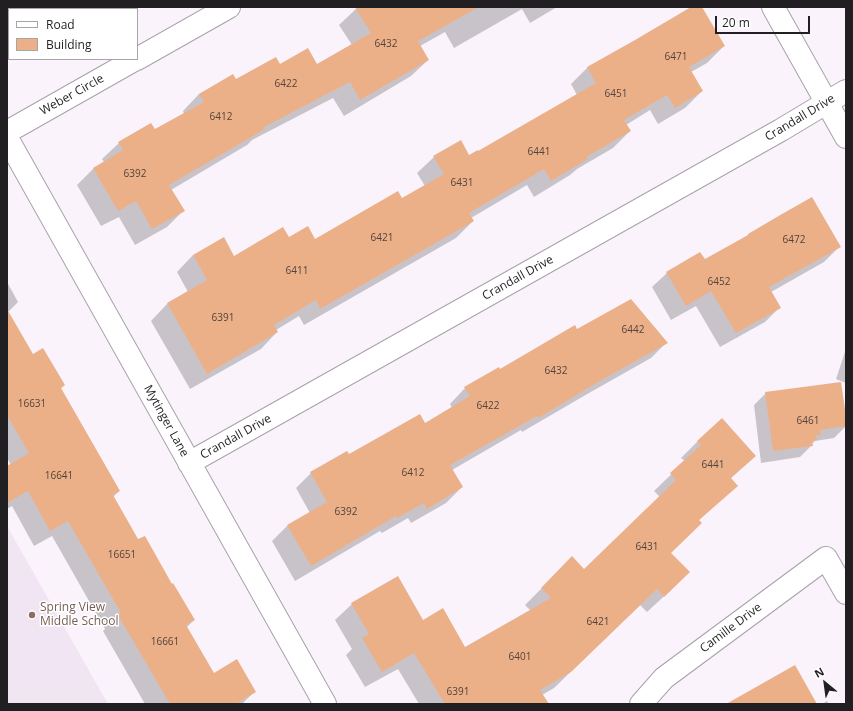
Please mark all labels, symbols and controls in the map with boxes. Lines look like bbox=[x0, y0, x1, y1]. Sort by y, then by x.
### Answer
legend bbox=[8, 8, 138, 60]
scale bar bbox=[717, 8, 812, 34]
text: 20 m bbox=[722, 14, 750, 31]
text: Road bbox=[46, 16, 75, 33]
text: Building bbox=[46, 36, 91, 53]
house number: 6432 bbox=[375, 38, 397, 50]
house number: 6471 bbox=[665, 51, 687, 63]
street label: Weber Circle bbox=[37, 72, 107, 118]
house number: 6422 bbox=[275, 78, 297, 90]
house number: 6451 bbox=[605, 88, 627, 100]
street label: Crandall Drive bbox=[762, 91, 838, 145]
house number: 6412 bbox=[210, 111, 232, 123]
house number: 6441 bbox=[528, 146, 550, 158]
house number: 6392 bbox=[124, 168, 146, 180]
house number: 6431 bbox=[451, 177, 473, 189]
house number: 6421 bbox=[371, 232, 393, 244]
house number: 6472 bbox=[783, 234, 805, 246]
street label: Crandall Drive bbox=[480, 253, 556, 303]
house number: 6411 bbox=[286, 265, 308, 277]
house number: 6452 bbox=[708, 276, 730, 288]
house number: 6391 bbox=[212, 312, 234, 324]
house number: 6442 bbox=[622, 324, 644, 336]
house number: 6432 bbox=[545, 365, 567, 377]
street label: Mytinger Lane bbox=[140, 383, 192, 459]
house number: 16631 bbox=[18, 398, 46, 410]
house number: 6422 bbox=[477, 400, 499, 412]
street label: Crandall Drive bbox=[198, 412, 274, 462]
house number: 6461 bbox=[797, 415, 819, 427]
house number: 6441 bbox=[702, 459, 724, 471]
house number: 6412 bbox=[402, 467, 424, 479]
house number: 16641 bbox=[45, 470, 73, 482]
house number: 6392 bbox=[335, 506, 357, 518]
house number: 6431 bbox=[636, 541, 658, 553]
house number: 16651 bbox=[108, 549, 136, 561]
street label: Camille Drive bbox=[697, 600, 765, 656]
place label: Spring View Middle School bbox=[40, 601, 119, 629]
marker: Spring View Middle School bbox=[27, 610, 37, 620]
house number: 6421 bbox=[587, 616, 609, 628]
house number: 16661 bbox=[151, 636, 179, 648]
house number: 6401 bbox=[509, 651, 531, 663]
north arrow bbox=[805, 663, 845, 703]
text: N bbox=[811, 663, 826, 681]
house number: 6391 bbox=[447, 686, 469, 698]

